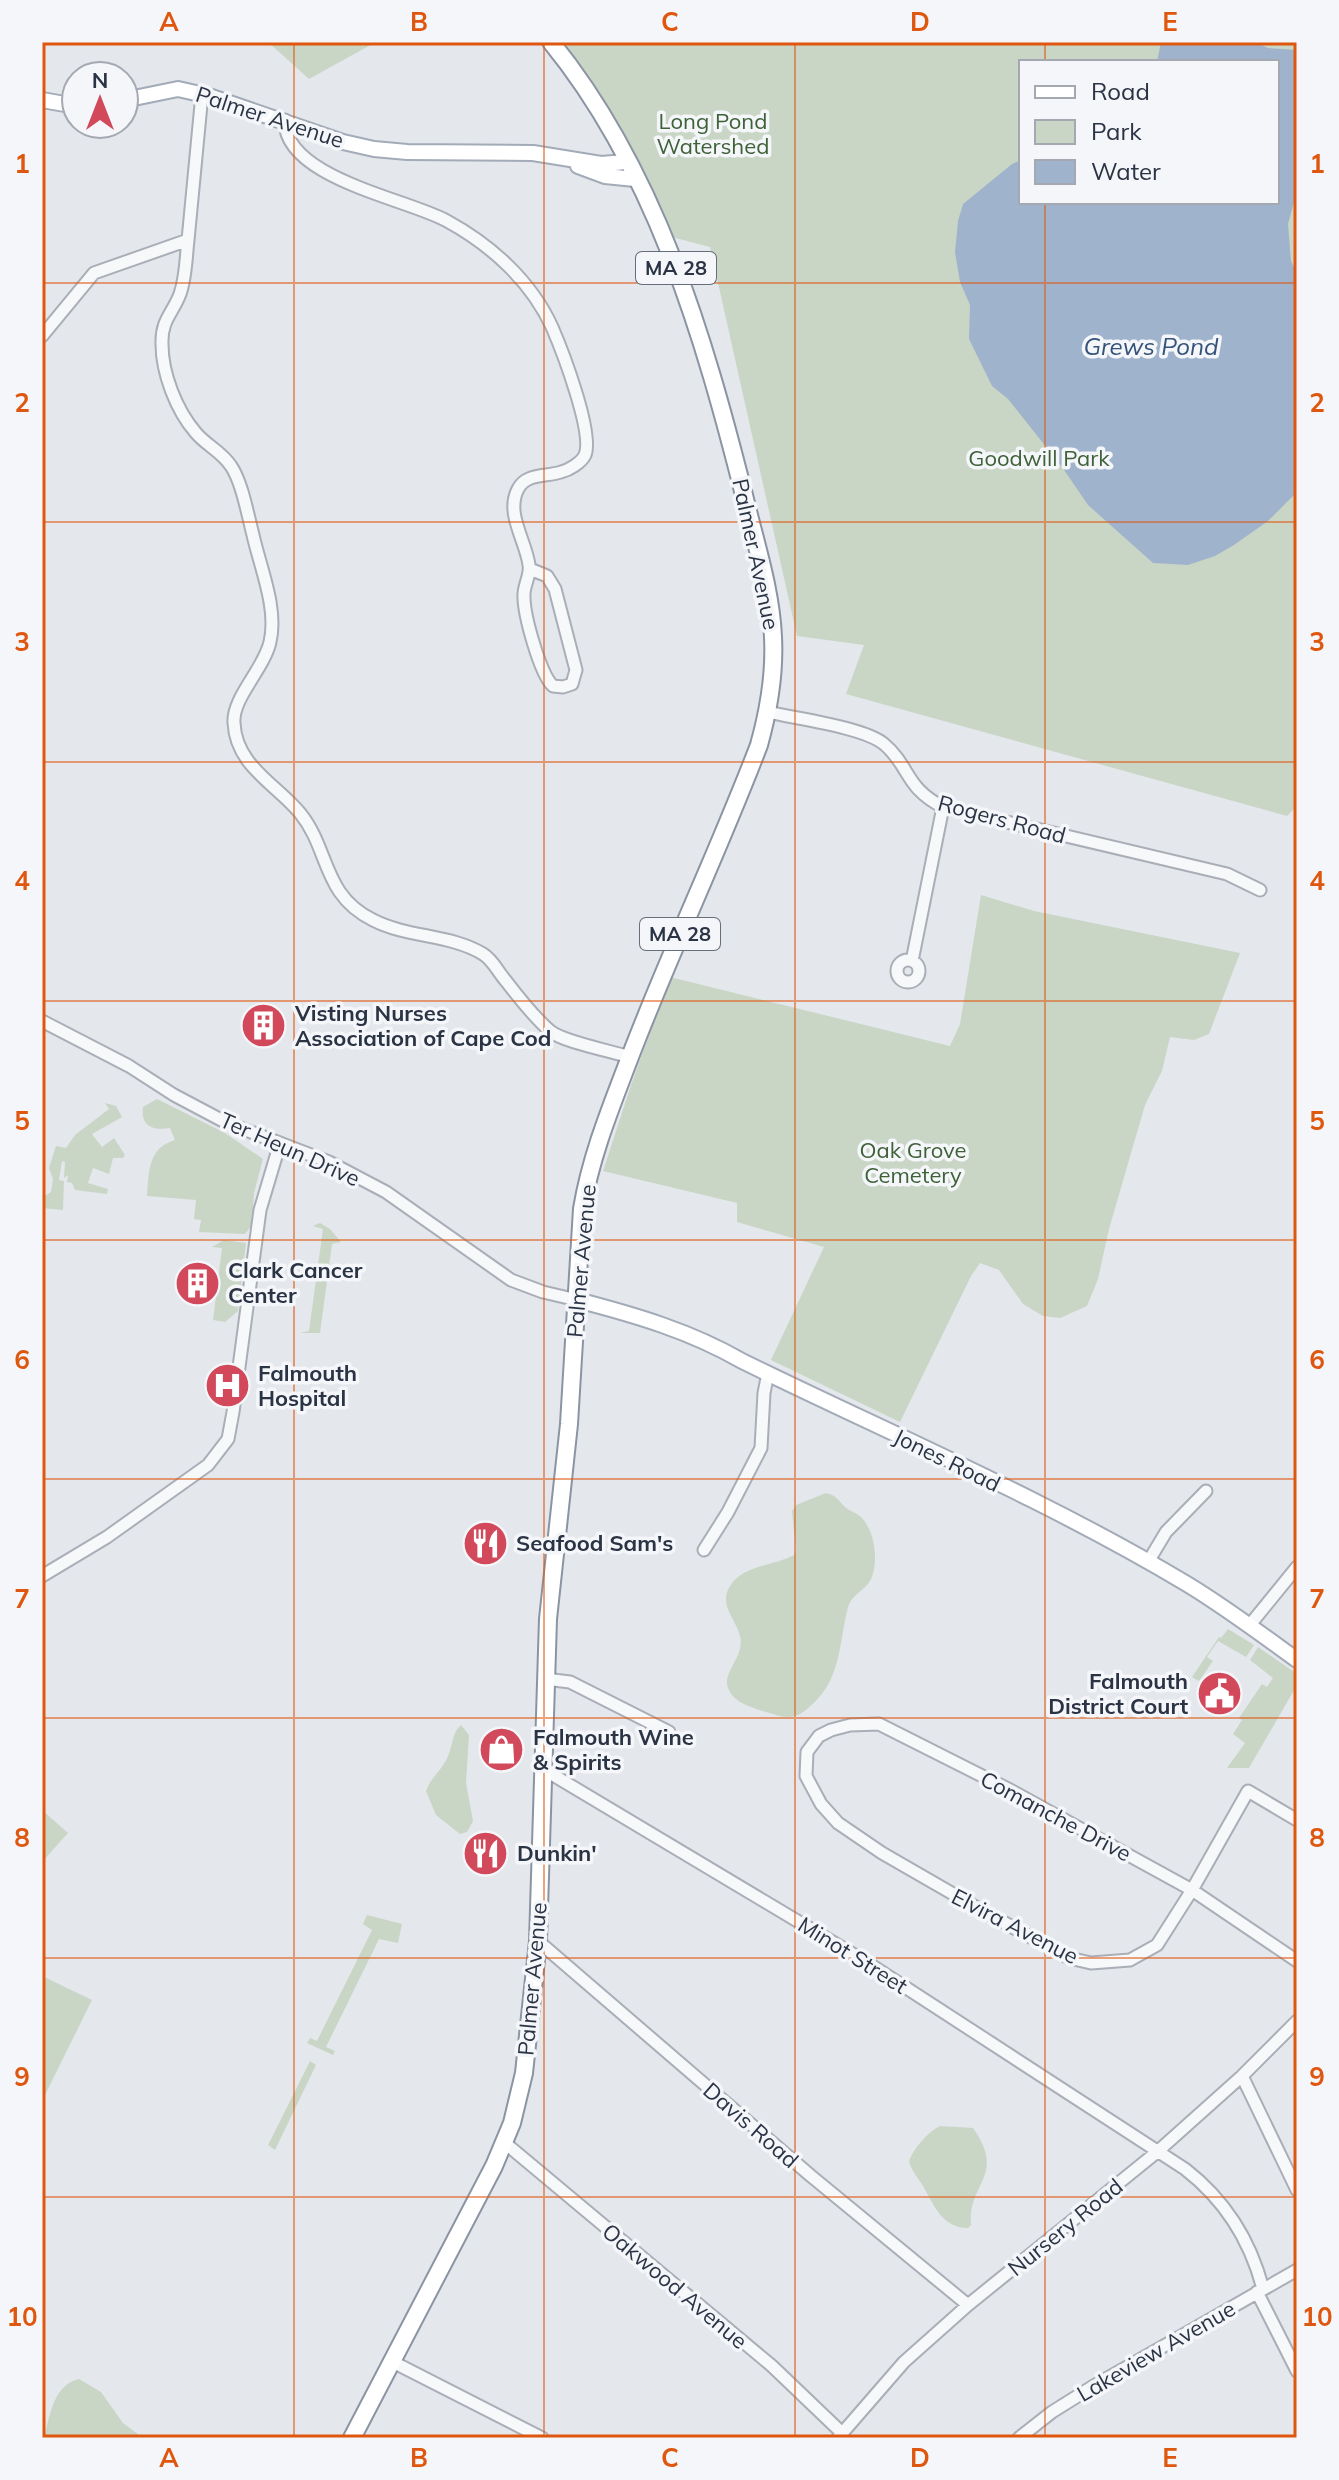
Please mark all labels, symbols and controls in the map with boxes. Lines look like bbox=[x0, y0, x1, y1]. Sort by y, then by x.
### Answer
text: A bbox=[159, 5, 179, 38]
text: B bbox=[410, 5, 428, 38]
text: C bbox=[661, 5, 679, 38]
text: D bbox=[910, 5, 930, 38]
text: E bbox=[1162, 5, 1178, 38]
north arrow bbox=[60, 60, 140, 140]
legend bbox=[1019, 60, 1279, 204]
text: N bbox=[92, 66, 108, 94]
text: Road bbox=[1091, 76, 1150, 106]
street label: Palmer Avenue bbox=[193, 80, 347, 154]
park label: Long Pond Watershed bbox=[657, 107, 769, 160]
text: Park bbox=[1091, 116, 1142, 146]
text: 1 bbox=[14, 147, 30, 180]
text: 1 bbox=[1309, 147, 1325, 180]
text: Water bbox=[1091, 156, 1161, 186]
road number: MA 28 bbox=[636, 252, 716, 284]
water label: Grews Pond bbox=[1083, 331, 1219, 361]
text: 2 bbox=[14, 386, 30, 419]
text: 2 bbox=[1309, 386, 1325, 419]
park label: Goodwill Park bbox=[968, 444, 1110, 472]
street label: Palmer Avenue bbox=[726, 476, 786, 632]
text: 3 bbox=[14, 625, 30, 658]
text: 3 bbox=[1309, 625, 1325, 658]
street label: Rogers Road bbox=[935, 788, 1069, 850]
text: 4 bbox=[14, 864, 30, 897]
text: 4 bbox=[1309, 864, 1325, 897]
road number: MA 28 bbox=[640, 918, 720, 950]
place label: Visting Nurses Association of Cape Cod bbox=[294, 999, 551, 1052]
building icon: Visting Nurses Association of Cape Cod bbox=[240, 1002, 288, 1050]
text: 5 bbox=[14, 1104, 30, 1137]
text: 5 bbox=[1309, 1104, 1325, 1137]
street label: Ter Heun Drive bbox=[216, 1106, 364, 1192]
park label: Oak Grove Cemetery bbox=[859, 1136, 967, 1189]
street label: Palmer Avenue bbox=[560, 1183, 602, 1339]
place label: Clark Cancer Center bbox=[228, 1256, 363, 1309]
building icon: Clark Cancer Center bbox=[173, 1259, 221, 1307]
text: 6 bbox=[14, 1343, 30, 1376]
text: 6 bbox=[1309, 1343, 1325, 1376]
place label: Falmouth Hospital bbox=[258, 1359, 357, 1412]
hospital icon: Falmouth Hospital bbox=[203, 1362, 251, 1410]
street label: Jones Road bbox=[889, 1422, 1005, 1498]
restaurant icon: Seafood Sam's bbox=[461, 1519, 509, 1567]
place label: Seafood Sam's bbox=[516, 1529, 673, 1557]
text: 7 bbox=[14, 1582, 30, 1615]
text: 7 bbox=[1309, 1582, 1325, 1615]
place label: Falmouth District Court bbox=[1048, 1667, 1188, 1720]
public building icon: Falmouth District Court bbox=[1195, 1670, 1243, 1718]
place label: Falmouth Wine & Spirits bbox=[533, 1723, 694, 1776]
shop icon: Falmouth Wine & Spirits bbox=[478, 1726, 526, 1774]
street label: Comanche Drive bbox=[976, 1764, 1136, 1868]
text: 8 bbox=[14, 1821, 30, 1854]
text: 8 bbox=[1309, 1821, 1325, 1854]
restaurant icon: Dunkin' bbox=[462, 1829, 510, 1877]
place label: Dunkin' bbox=[517, 1839, 597, 1867]
street label: Elvira Avenue bbox=[947, 1882, 1083, 1970]
street label: Palmer Avenue bbox=[511, 1901, 553, 2057]
street label: Minot Street bbox=[793, 1910, 913, 2000]
text: 9 bbox=[14, 2060, 30, 2093]
text: 9 bbox=[1309, 2060, 1325, 2093]
street label: Davis Road bbox=[698, 2076, 804, 2174]
street label: Nursery Road bbox=[1002, 2172, 1128, 2282]
street label: Oakwood Avenue bbox=[597, 2217, 753, 2355]
street label: Lakeview Avenue bbox=[1072, 2294, 1240, 2408]
text: 10 bbox=[6, 2300, 38, 2333]
text: 10 bbox=[1301, 2300, 1333, 2333]
text: A bbox=[159, 2441, 179, 2474]
text: B bbox=[410, 2441, 428, 2474]
text: C bbox=[661, 2441, 679, 2474]
text: D bbox=[910, 2441, 930, 2474]
text: E bbox=[1162, 2441, 1178, 2474]

